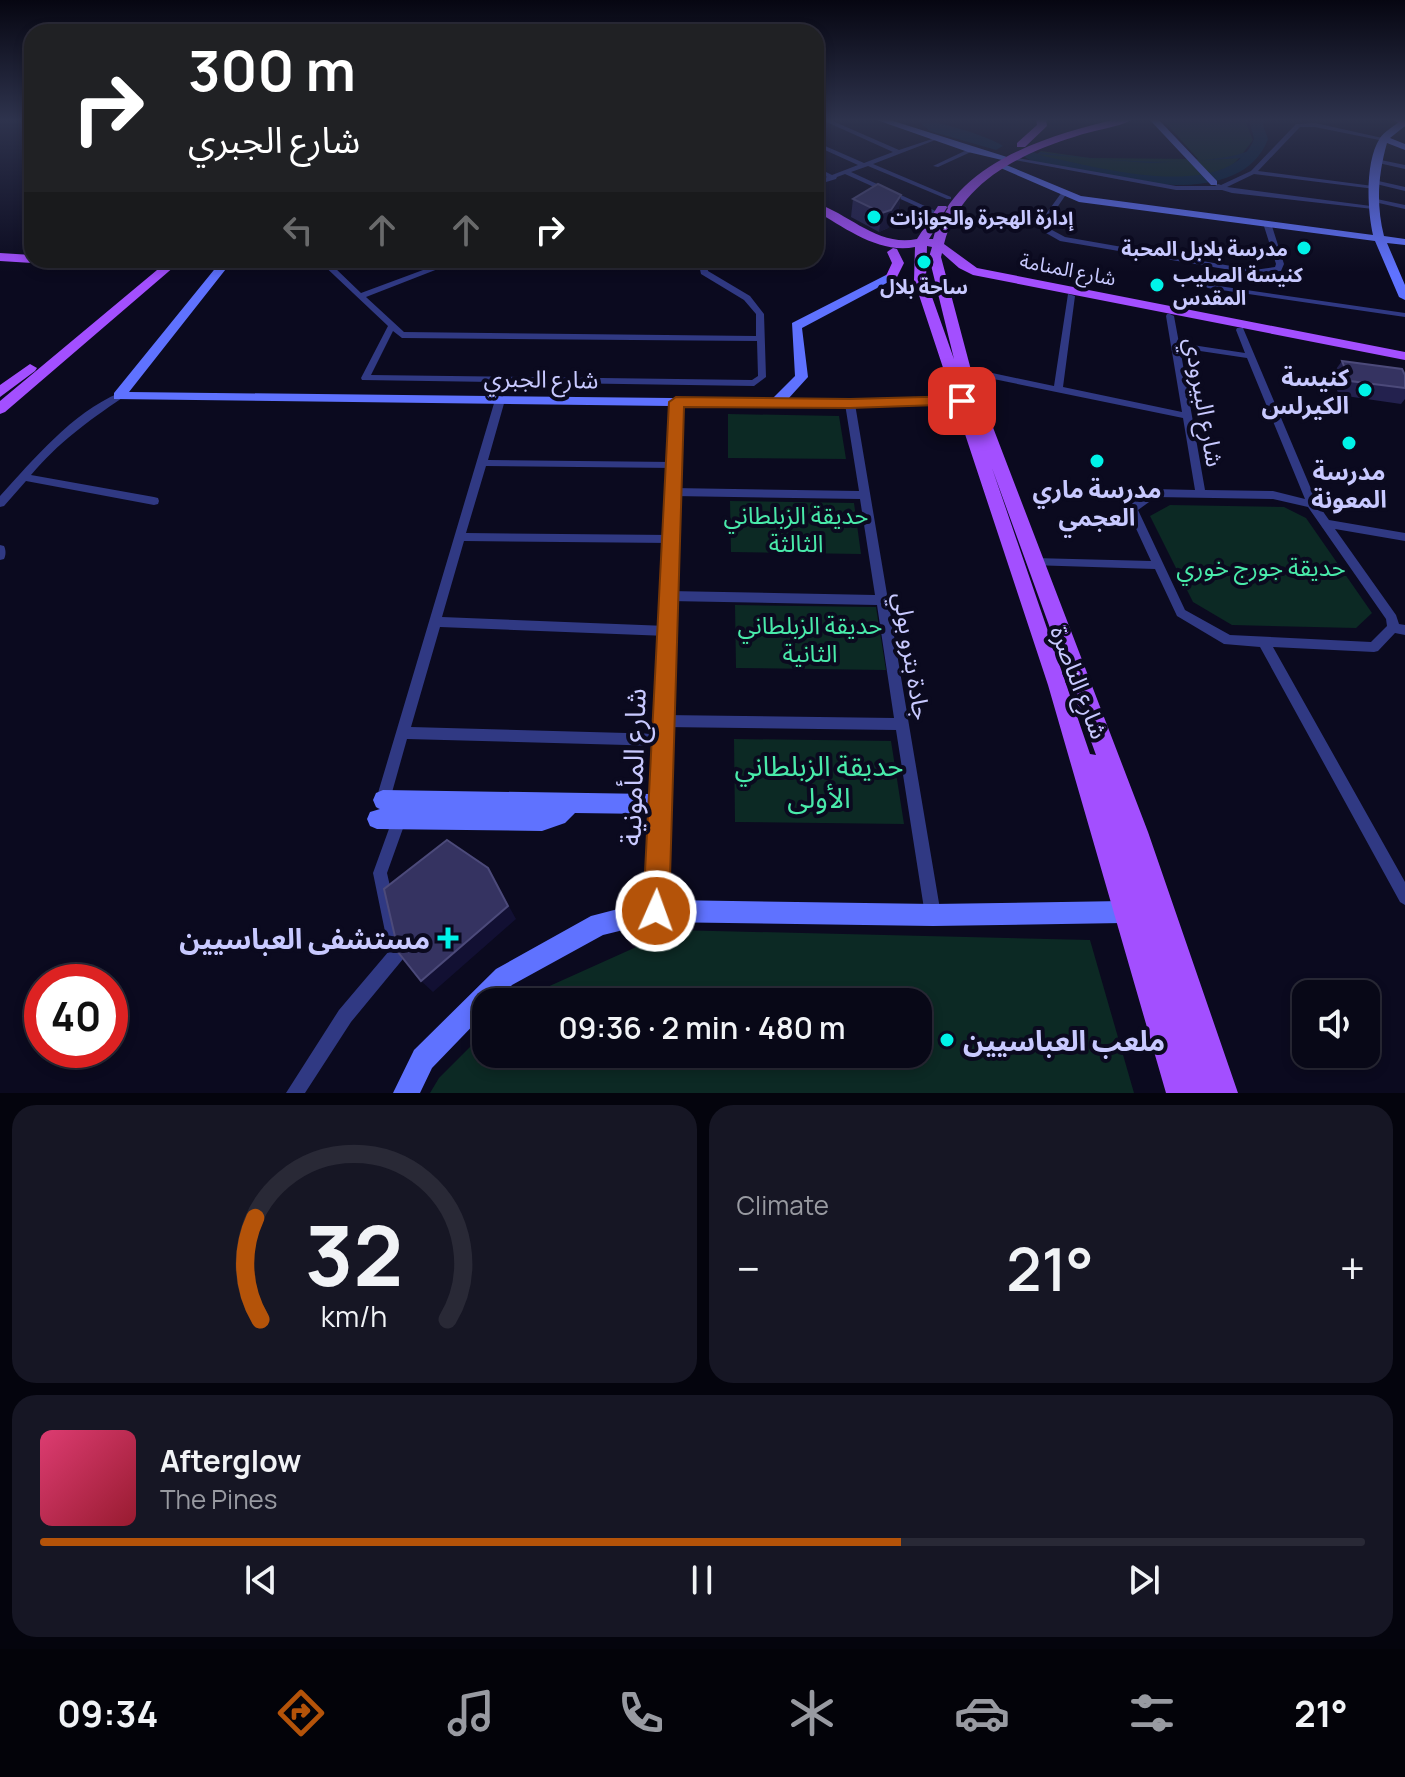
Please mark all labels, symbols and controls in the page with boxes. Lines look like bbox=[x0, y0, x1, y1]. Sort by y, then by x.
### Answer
text: 300 m bbox=[188, 31, 356, 108]
icon: right bbox=[56, 56, 160, 160]
text: شارع الجبري bbox=[188, 115, 360, 164]
place label: إدارة الهجرة والجوازات bbox=[890, 204, 1074, 232]
icon: left bbox=[276, 208, 320, 252]
icon: ahead bbox=[360, 208, 404, 252]
icon: ahead bbox=[444, 208, 488, 252]
icon: right bbox=[528, 208, 572, 252]
marker: إدارة الهجرة والجوازات bbox=[865, 208, 883, 226]
place label: مدرسة بلابل المحبة bbox=[1121, 235, 1288, 262]
marker: مدرسة بلابل المحبة bbox=[1295, 239, 1313, 257]
street label: شارع المنامة bbox=[1017, 246, 1118, 294]
marker: ساحة بلال bbox=[915, 253, 933, 271]
place label: كنيسة الصليب المقدس bbox=[1173, 261, 1304, 311]
place label: ساحة بلال bbox=[880, 273, 968, 300]
marker: كنيسة الصليب المقدس bbox=[1148, 276, 1166, 294]
street label: شارع البيرودي bbox=[1174, 335, 1233, 470]
place label: كنيسة الكيرلس bbox=[1261, 360, 1350, 421]
street label: شارع الجبري bbox=[483, 361, 599, 399]
pin bbox=[928, 367, 996, 435]
icon: arrive bbox=[940, 379, 984, 423]
marker: كنيسة الكيرلس bbox=[1356, 381, 1374, 399]
marker: مدرسة المعونة bbox=[1340, 434, 1358, 452]
marker: مدرسة ماري العجمي bbox=[1088, 452, 1106, 470]
place label: مدرسة المعونة bbox=[1311, 454, 1387, 515]
place label: مدرسة ماري العجمي bbox=[1033, 472, 1161, 537]
park label: حديقة الزبلطاني الثالثة bbox=[724, 498, 868, 559]
park label: حديقة جورج خوري bbox=[1176, 550, 1346, 586]
street label: جادة بترو بولي bbox=[883, 590, 939, 723]
park label: حديقة الزبلطاني الثانية bbox=[738, 608, 882, 669]
street label: شارع الناصرة bbox=[1041, 621, 1117, 744]
street label: شارع المأمونية bbox=[610, 687, 657, 847]
park label: حديقة الزبلطاني الأولى bbox=[734, 746, 904, 816]
position arrow bbox=[614, 869, 698, 953]
place label: مستشفى العباسيين bbox=[179, 919, 430, 957]
marker: مستشفى العباسيين bbox=[437, 927, 459, 949]
speed limit sign: 40 bbox=[24, 964, 128, 1068]
map controls bbox=[1292, 980, 1380, 1068]
button: sound bbox=[1292, 980, 1380, 1068]
text: 09:36 · 2 min · 480 m bbox=[558, 1007, 846, 1048]
place label: ملعب العباسيين bbox=[963, 1021, 1165, 1059]
marker: ملعب العباسيين bbox=[938, 1031, 956, 1049]
text: Climate bbox=[737, 1187, 829, 1223]
text: 32 bbox=[305, 1197, 403, 1311]
text: 21° bbox=[1006, 1227, 1094, 1309]
text: − bbox=[737, 1238, 760, 1298]
text: + bbox=[1340, 1238, 1365, 1298]
text: km/h bbox=[321, 1297, 387, 1336]
text: Afterglow bbox=[160, 1440, 301, 1481]
text: The Pines bbox=[160, 1481, 277, 1517]
icon: previous bbox=[239, 1558, 283, 1602]
icon: pause bbox=[680, 1558, 724, 1602]
icon: next bbox=[1122, 1558, 1166, 1602]
icon: directions bbox=[273, 1685, 329, 1741]
icon: music bbox=[443, 1685, 499, 1741]
icon: phone bbox=[613, 1685, 669, 1741]
icon: climate bbox=[784, 1685, 840, 1741]
icon: car bbox=[954, 1685, 1010, 1741]
icon: filters bbox=[1124, 1685, 1180, 1741]
text: 09:34 bbox=[57, 1689, 158, 1738]
text: 21° bbox=[1294, 1689, 1348, 1738]

